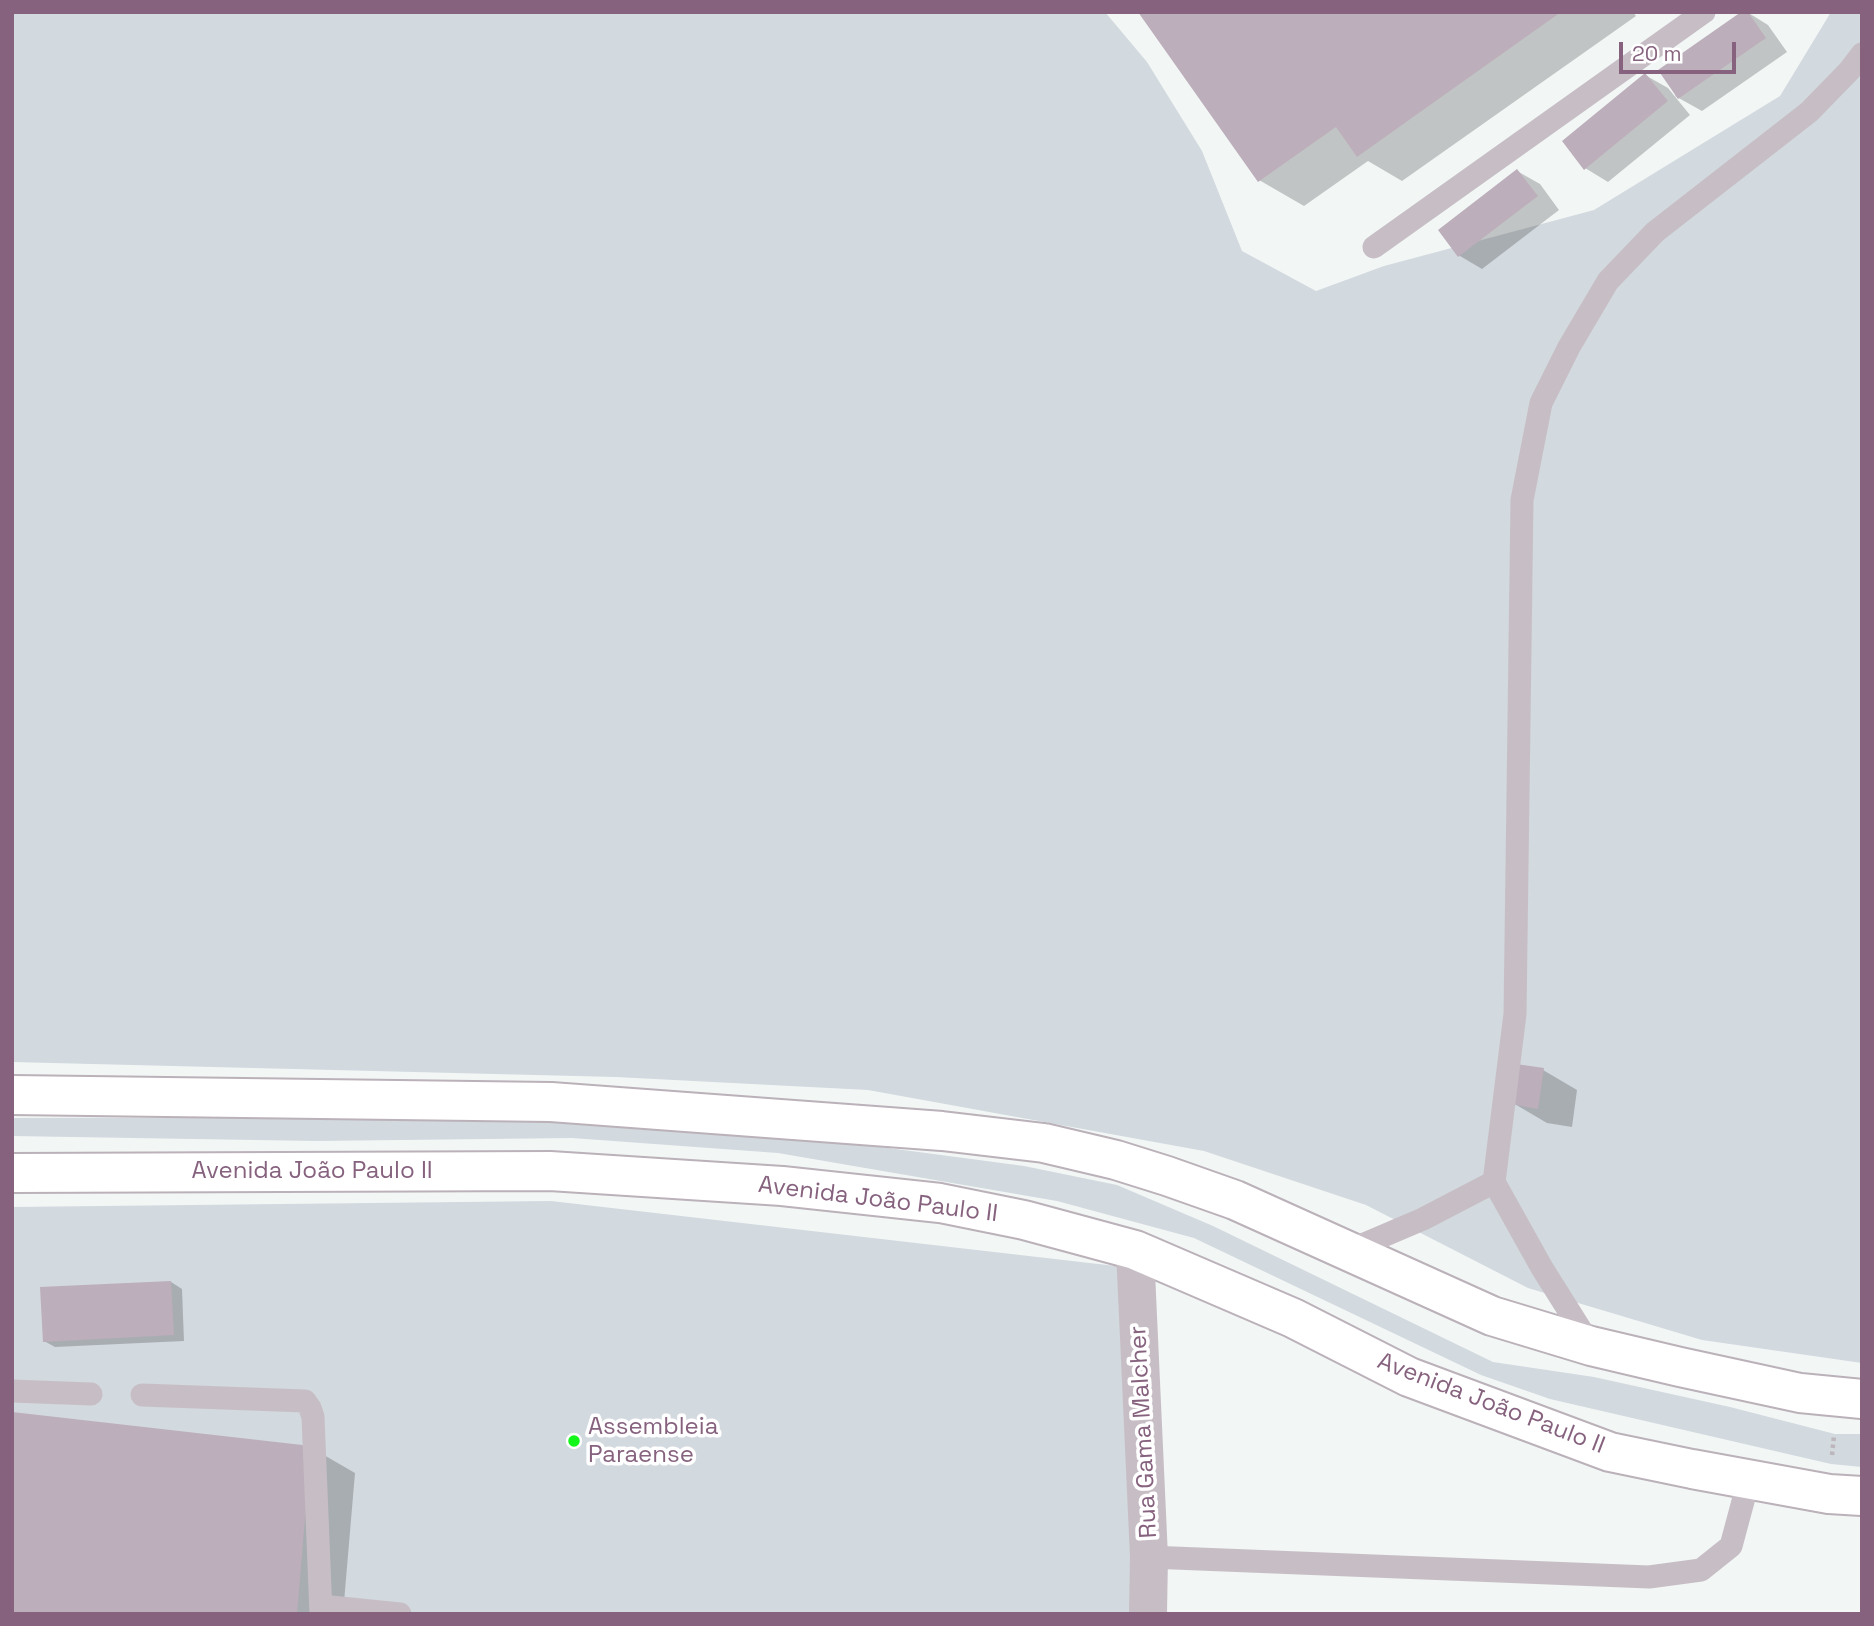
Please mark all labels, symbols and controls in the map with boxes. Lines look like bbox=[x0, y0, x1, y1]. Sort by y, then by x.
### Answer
scale bar bbox=[1622, 28, 1739, 72]
text: 20 m bbox=[1632, 40, 1682, 67]
street label: Avenida João Paulo II bbox=[191, 1157, 433, 1185]
street label: Avenida João Paulo II bbox=[757, 1171, 999, 1229]
street label: Rua Gama Malcher bbox=[1124, 1325, 1164, 1539]
street label: Avenida João Paulo II bbox=[1373, 1347, 1609, 1461]
place label: Assembleia Paraense bbox=[588, 1413, 718, 1469]
marker: Assembleia Paraense bbox=[566, 1433, 582, 1449]

